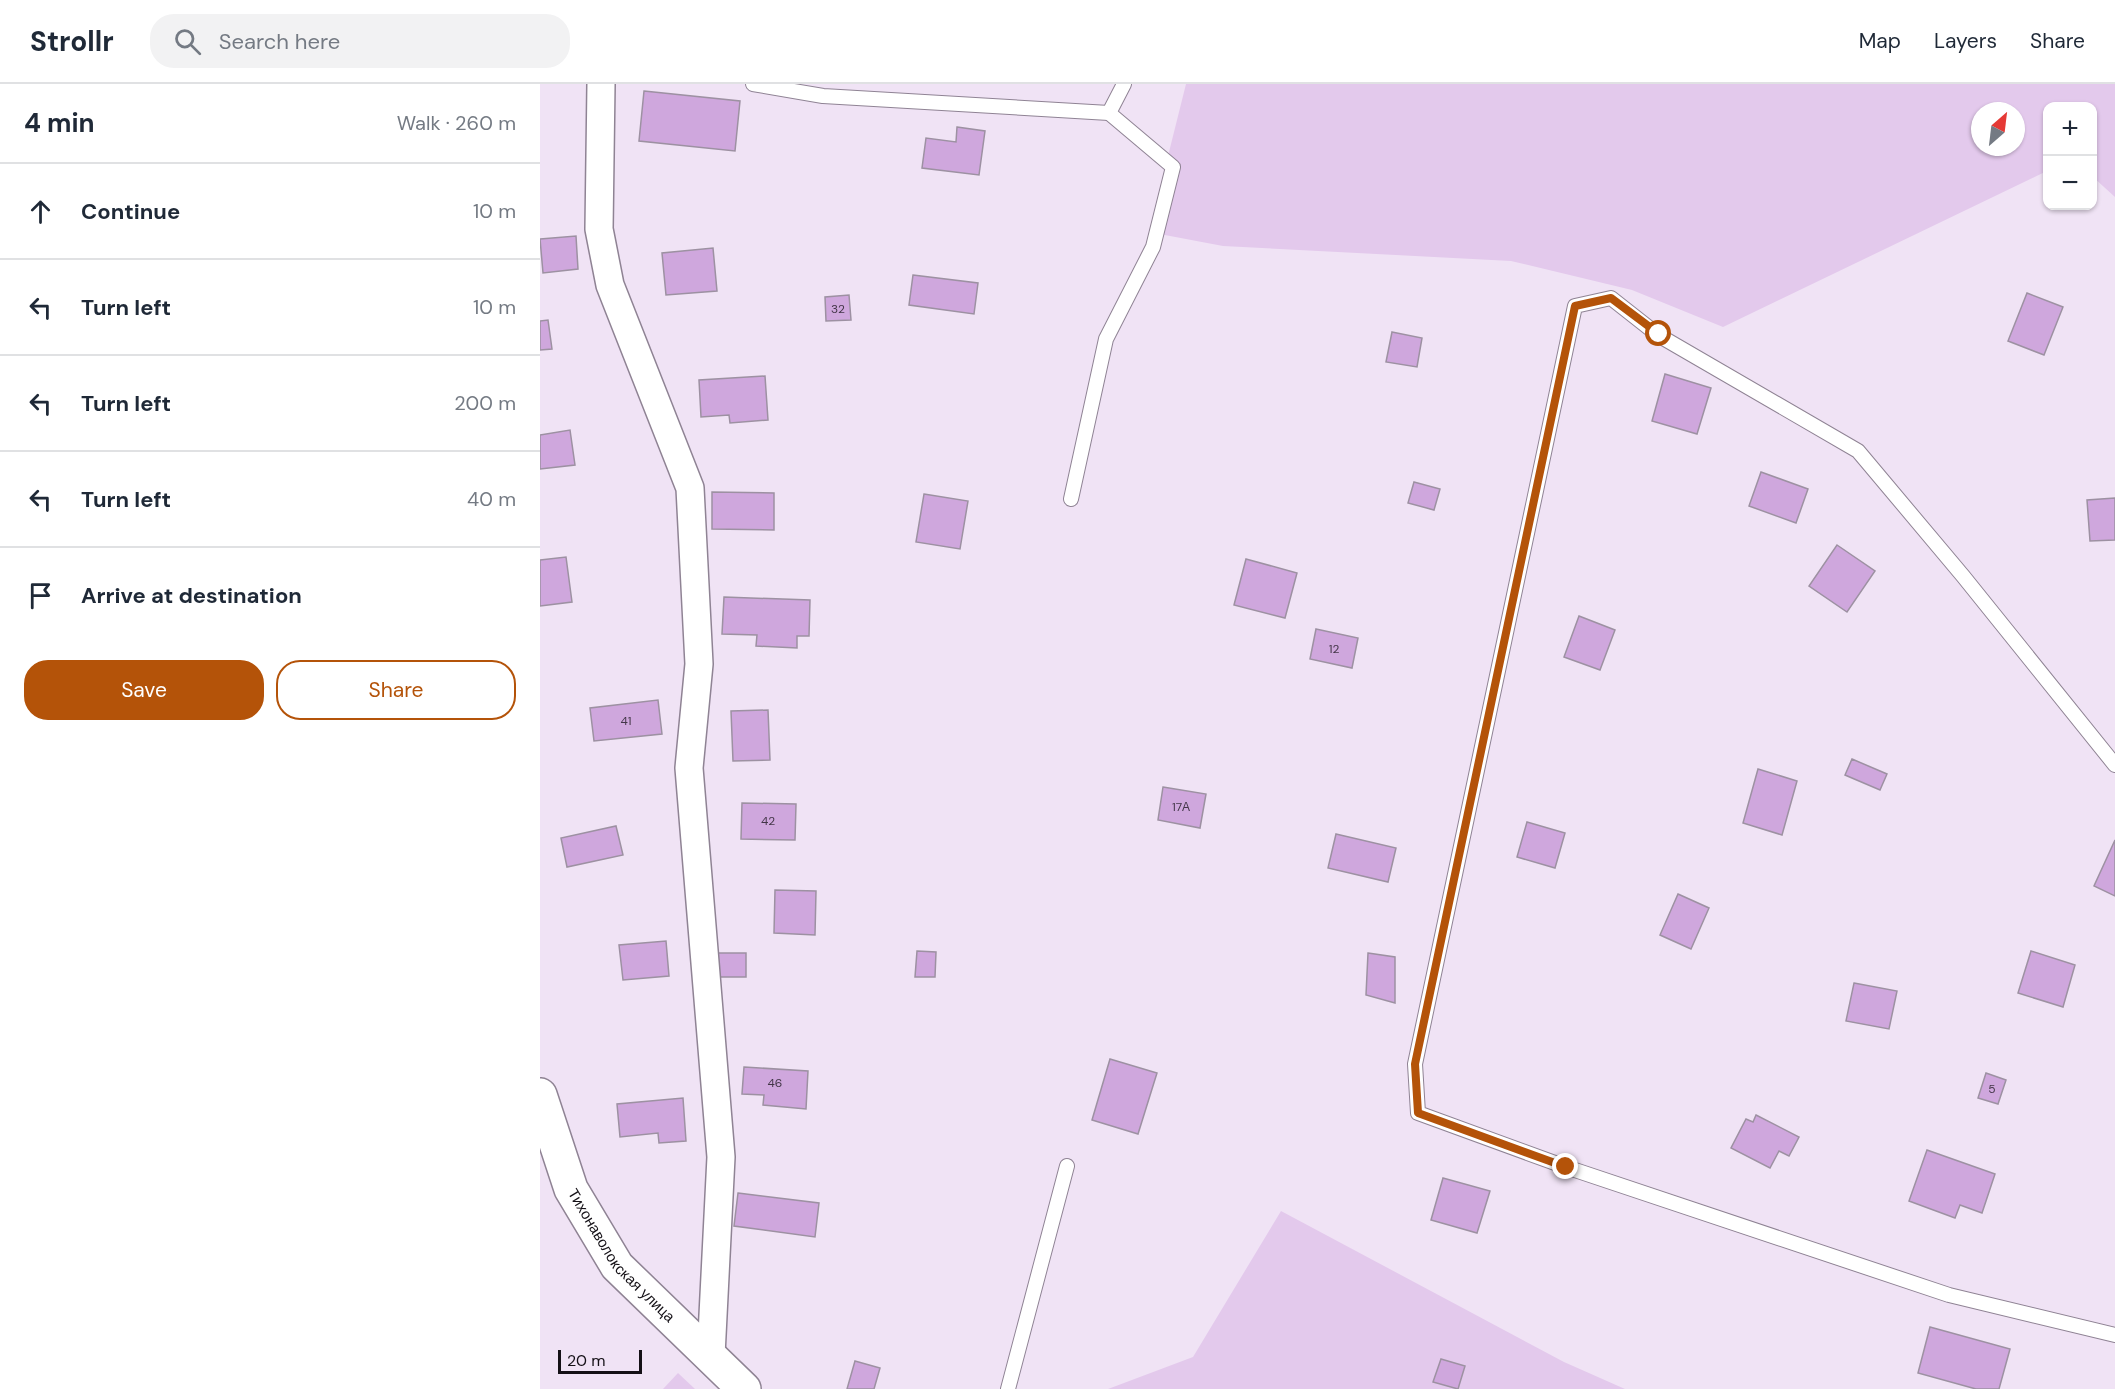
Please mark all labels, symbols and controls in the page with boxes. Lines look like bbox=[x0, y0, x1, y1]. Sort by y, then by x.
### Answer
search box bbox=[150, 14, 570, 68]
text: Strollr bbox=[30, 23, 114, 60]
icon: search bbox=[171, 25, 204, 58]
text: Search here bbox=[219, 27, 340, 56]
text: Map bbox=[1859, 27, 1901, 55]
text: Layers bbox=[1934, 27, 1997, 55]
text: Share bbox=[2030, 27, 2085, 55]
north arrow bbox=[1971, 102, 2025, 156]
map controls bbox=[2043, 102, 2097, 210]
button: + bbox=[2043, 102, 2097, 156]
text: 4 min bbox=[24, 106, 95, 140]
text: Walk · 260 m bbox=[397, 110, 516, 136]
button: − bbox=[2043, 156, 2097, 210]
icon: ahead bbox=[24, 195, 57, 228]
text: Continue bbox=[81, 197, 180, 226]
text: 10 m bbox=[473, 198, 516, 224]
icon: left bbox=[24, 291, 57, 324]
text: Turn left bbox=[81, 293, 171, 322]
text: 10 m bbox=[473, 294, 516, 320]
house number: 32 bbox=[831, 301, 845, 317]
route start bbox=[1645, 320, 1671, 346]
icon: left bbox=[24, 387, 57, 420]
text: Turn left bbox=[81, 389, 171, 418]
text: 200 m bbox=[454, 390, 516, 416]
icon: left bbox=[24, 483, 57, 516]
text: Turn left bbox=[81, 485, 171, 514]
text: 40 m bbox=[467, 486, 516, 512]
icon: arrive bbox=[24, 579, 57, 612]
text: Arrive at destination bbox=[81, 581, 302, 610]
house number: 12 bbox=[1329, 641, 1339, 657]
button: Save bbox=[24, 660, 264, 720]
button: Share bbox=[276, 660, 516, 720]
house number: 41 bbox=[620, 713, 632, 729]
house number: 17А bbox=[1172, 799, 1190, 815]
house number: 42 bbox=[761, 813, 775, 829]
house number: 46 bbox=[768, 1075, 782, 1091]
house number: 5 bbox=[1988, 1081, 1996, 1097]
route end bbox=[1552, 1153, 1578, 1179]
street label: Тихонаволокская улица bbox=[563, 1185, 680, 1327]
scale bar bbox=[558, 1347, 642, 1374]
text: 20 m bbox=[567, 1350, 606, 1371]

